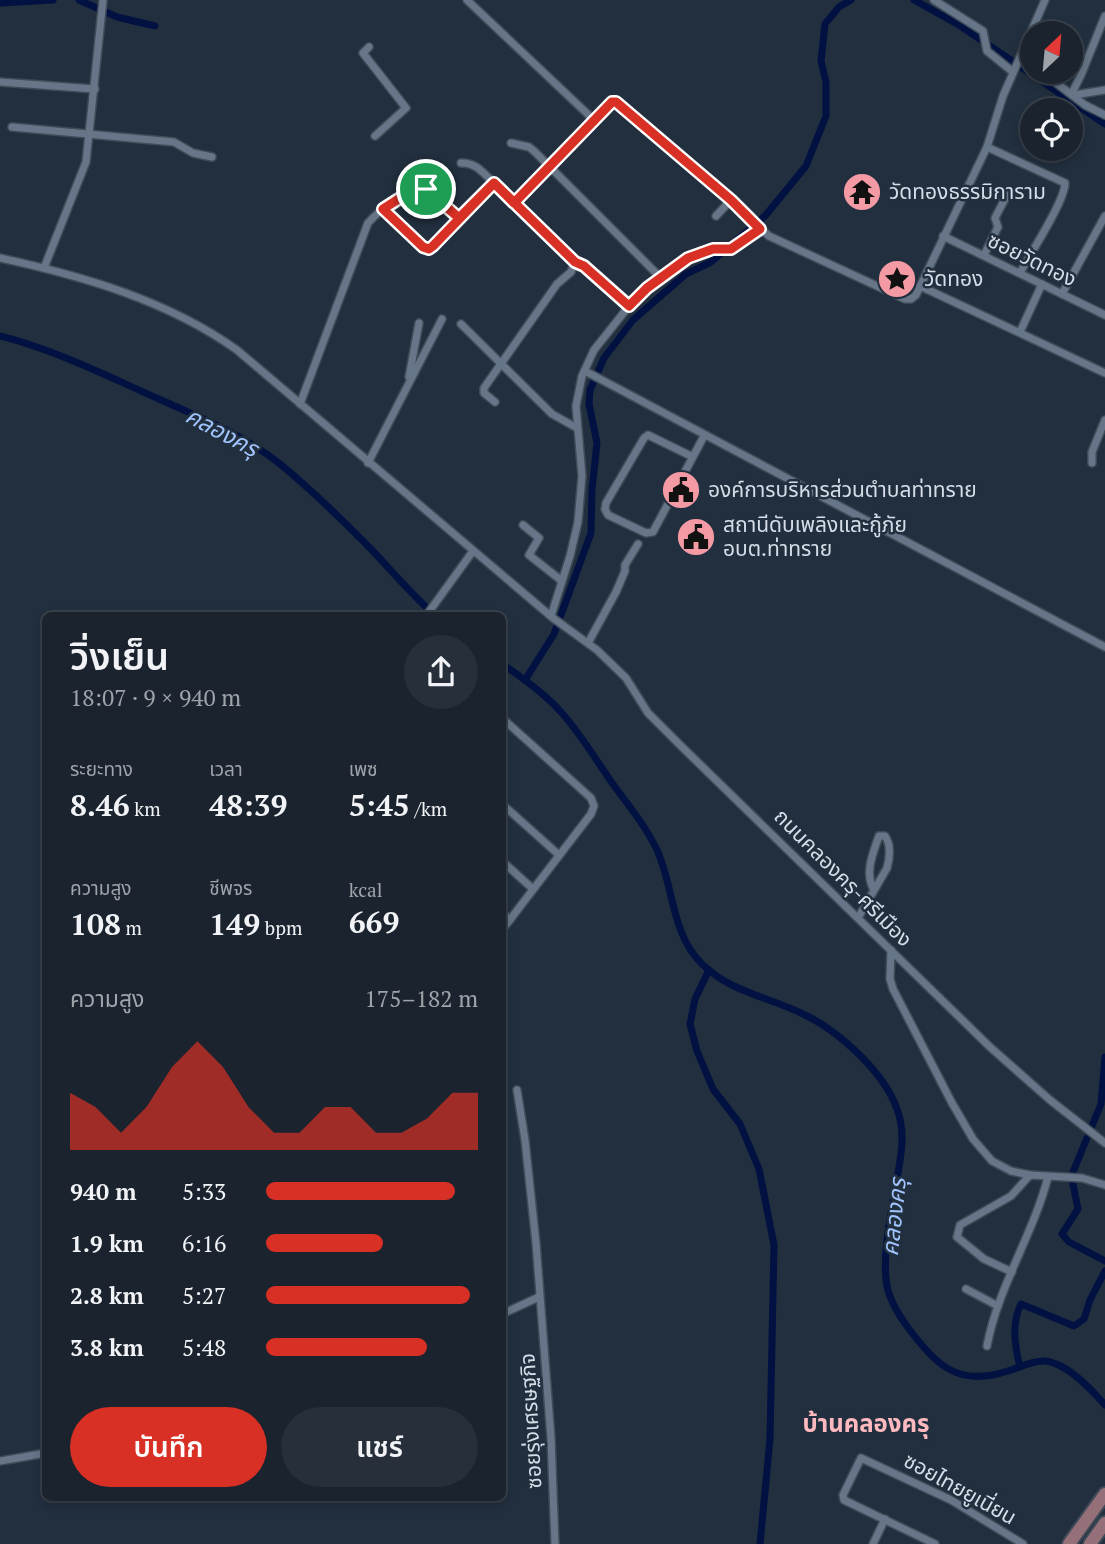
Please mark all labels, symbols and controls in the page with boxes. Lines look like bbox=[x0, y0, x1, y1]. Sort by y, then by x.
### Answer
north arrow bbox=[1020, 21, 1083, 84]
map controls bbox=[1020, 21, 1083, 161]
button: locate bbox=[1020, 98, 1083, 161]
pin bbox=[396, 159, 456, 219]
icon: arrive bbox=[407, 170, 445, 208]
temple icon: วัดทองธรรมิการาม bbox=[841, 171, 883, 213]
place label: วัดทองธรรมิการาม bbox=[889, 177, 1046, 205]
street label: ซอยวัดทอง bbox=[983, 226, 1082, 293]
place icon: วัดทอง bbox=[876, 258, 918, 300]
place label: วัดทอง bbox=[924, 264, 983, 292]
water label: คลองครุ bbox=[180, 400, 266, 464]
public building icon: องค์การบริหารส่วนตำบลท่าทราย bbox=[660, 469, 702, 511]
place label: องค์การบริหารส่วนตำบลท่าทราย bbox=[708, 475, 977, 503]
place label: สถานีดับเพลิงและกู้ภัย อบต.ท่าทราย bbox=[723, 510, 907, 562]
public building icon: สถานีดับเพลิงและกู้ภัย อบต.ท่าทราย bbox=[675, 516, 717, 558]
text: วิ่งเย็น bbox=[70, 631, 169, 681]
button: share bbox=[404, 635, 478, 709]
text: 18:07 · 9 × 940 m bbox=[70, 682, 241, 713]
text: ระยะทาง bbox=[70, 756, 133, 781]
text: เวลา bbox=[209, 756, 243, 781]
text: เพซ bbox=[349, 756, 378, 781]
text: 8.46 bbox=[70, 785, 130, 825]
text: 48:39 bbox=[209, 785, 287, 825]
text: 5:45 bbox=[349, 785, 410, 825]
text: km bbox=[130, 796, 161, 821]
text: /km bbox=[410, 796, 447, 821]
street label: ถนนคลองครุ-ศรีเมือง bbox=[769, 802, 919, 952]
text: ความสูง bbox=[70, 875, 131, 900]
text: ชีพจร bbox=[209, 875, 252, 900]
text: kcal bbox=[349, 877, 382, 902]
text: 669 bbox=[349, 902, 400, 942]
text: 108 bbox=[70, 904, 121, 944]
text: 149 bbox=[209, 904, 260, 944]
text: m bbox=[121, 915, 142, 940]
text: bpm bbox=[260, 915, 302, 940]
text: ความสูง bbox=[70, 983, 144, 1014]
text: 175–182 m bbox=[365, 983, 478, 1014]
water label: คลองครุ bbox=[874, 1175, 913, 1257]
text: 940 m bbox=[70, 1176, 136, 1207]
text: 5:33 bbox=[182, 1176, 226, 1207]
text: 1.9 km bbox=[70, 1228, 144, 1259]
text: 6:16 bbox=[182, 1228, 226, 1259]
text: 2.8 km bbox=[70, 1280, 144, 1311]
text: 5:27 bbox=[182, 1280, 226, 1311]
text: 3.8 km bbox=[70, 1332, 144, 1363]
text: 5:48 bbox=[182, 1332, 226, 1363]
street label: ซอยรุ่งเศรษฐกิจ bbox=[512, 1352, 548, 1490]
button: บันทึก bbox=[70, 1407, 267, 1487]
button: แชร์ bbox=[281, 1407, 478, 1487]
district label: บ้านคลองครุ bbox=[803, 1407, 929, 1439]
street label: ซอยไทยยูเนี่ยน bbox=[899, 1446, 1022, 1531]

